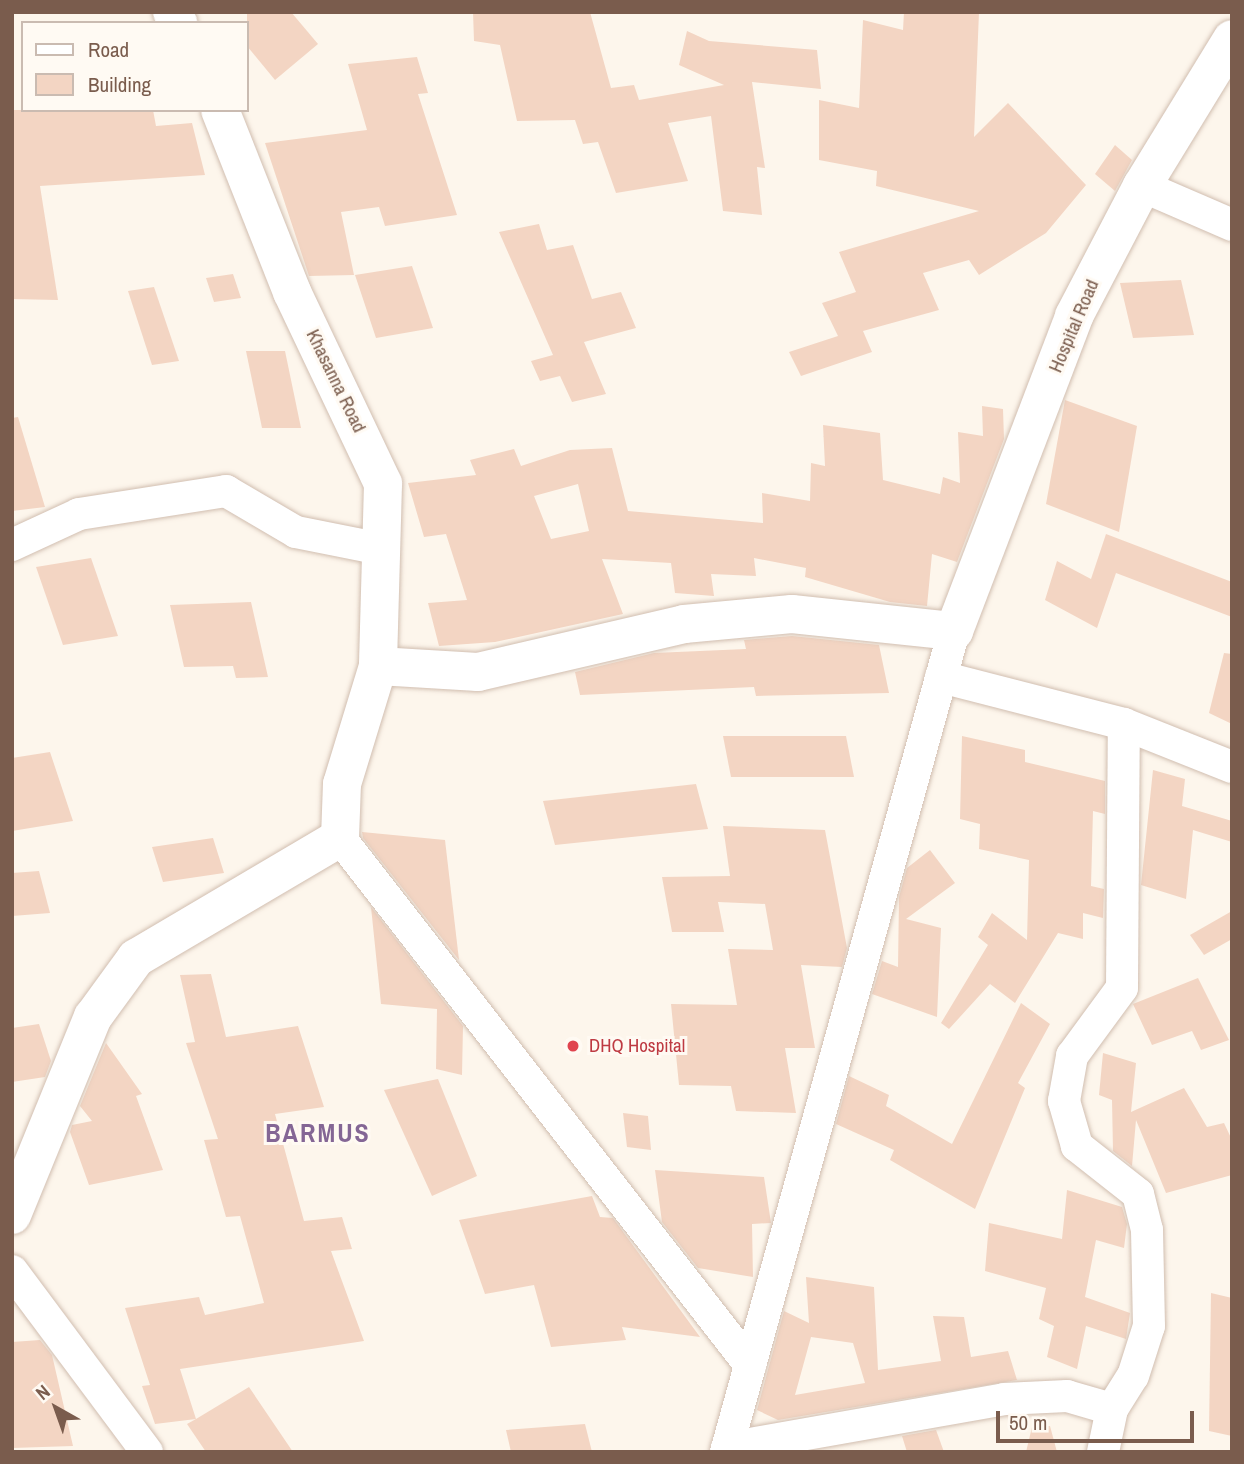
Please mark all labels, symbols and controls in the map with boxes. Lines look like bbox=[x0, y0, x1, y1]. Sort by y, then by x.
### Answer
legend bbox=[21, 21, 248, 112]
text: Road bbox=[88, 35, 129, 64]
text: Building bbox=[88, 70, 151, 99]
street label: Hospital Road bbox=[1044, 276, 1104, 376]
street label: Khasanna Road bbox=[301, 326, 371, 436]
place label: DHQ Hospital bbox=[589, 1035, 685, 1057]
marker: DHQ Hospital bbox=[563, 1036, 583, 1056]
district label: BARMUS bbox=[266, 1117, 370, 1149]
north arrow bbox=[21, 1373, 91, 1443]
text: N bbox=[30, 1378, 55, 1405]
scale bar bbox=[999, 1398, 1197, 1442]
text: 50 m bbox=[1009, 1408, 1047, 1437]

